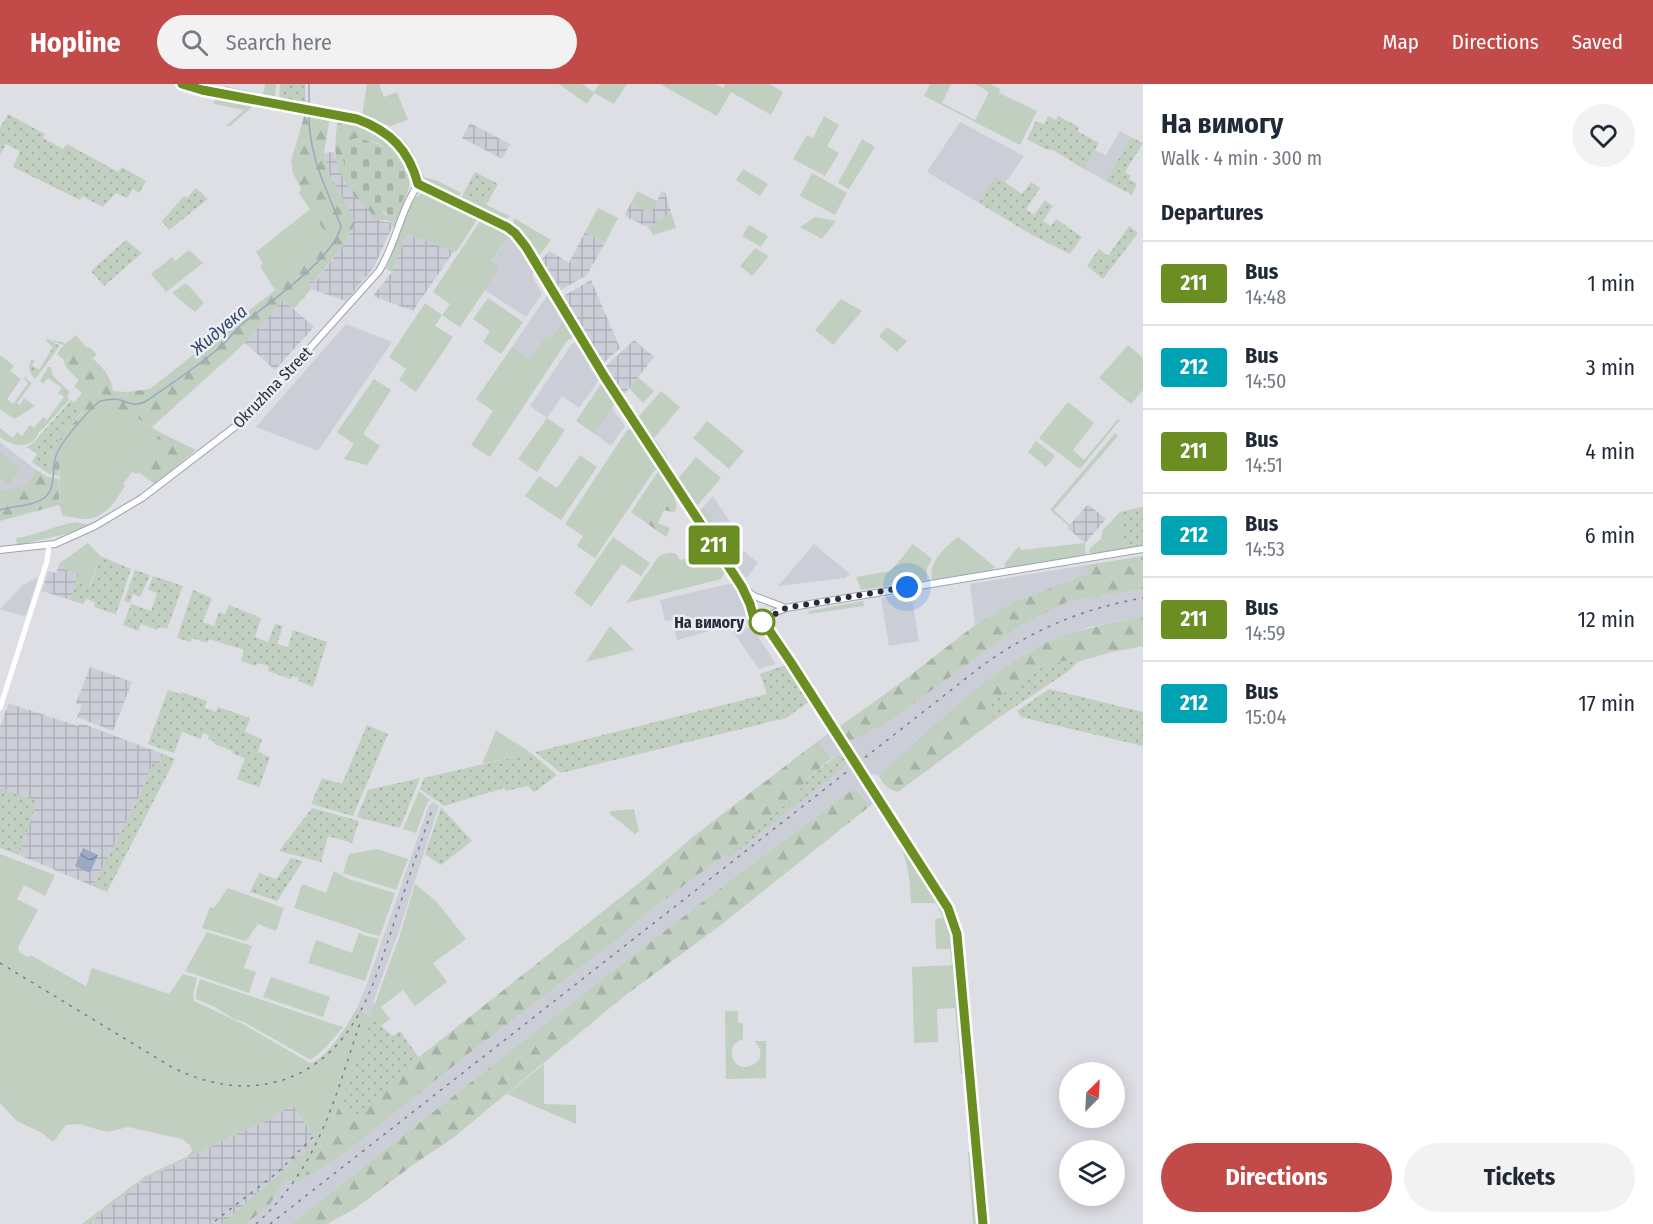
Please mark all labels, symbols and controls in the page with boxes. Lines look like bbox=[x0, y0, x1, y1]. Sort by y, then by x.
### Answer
search box bbox=[157, 15, 577, 69]
text: Hopline bbox=[30, 26, 121, 59]
icon: search bbox=[178, 26, 211, 59]
text: Search here bbox=[226, 29, 332, 56]
text: Map bbox=[1382, 29, 1419, 55]
text: Directions bbox=[1452, 29, 1539, 55]
text: Saved bbox=[1572, 29, 1623, 55]
button: heart bbox=[1572, 104, 1635, 167]
text: На вимогу bbox=[1161, 107, 1283, 140]
text: Walk · 4 min · 300 m bbox=[1161, 146, 1322, 170]
text: Departures bbox=[1161, 199, 1263, 226]
text: Bus bbox=[1245, 258, 1278, 285]
text: 211 bbox=[1181, 270, 1207, 296]
text: 1 min bbox=[1587, 270, 1635, 297]
text: 14:48 bbox=[1245, 285, 1286, 309]
water label: Жидувка bbox=[186, 300, 252, 360]
street label: Okruzhna Street bbox=[229, 342, 316, 432]
text: Bus bbox=[1245, 342, 1278, 369]
text: 212 bbox=[1180, 354, 1208, 380]
text: 3 min bbox=[1586, 354, 1635, 381]
text: 14:50 bbox=[1245, 369, 1286, 393]
text: Bus bbox=[1245, 426, 1278, 453]
text: 211 bbox=[1181, 438, 1207, 464]
text: 4 min bbox=[1585, 438, 1635, 465]
text: 14:51 bbox=[1245, 453, 1283, 477]
text: Bus bbox=[1245, 510, 1278, 537]
text: 212 bbox=[1180, 522, 1208, 548]
text: 6 min bbox=[1585, 522, 1635, 549]
line badge: 211 bbox=[680, 526, 748, 564]
text: 211 bbox=[701, 532, 727, 558]
text: 14:53 bbox=[1245, 537, 1285, 561]
your location bbox=[892, 572, 922, 602]
text: Bus bbox=[1245, 594, 1278, 621]
text: 211 bbox=[1181, 606, 1207, 632]
text: 12 min bbox=[1577, 606, 1635, 633]
marker: На вимогу bbox=[749, 609, 775, 635]
place label: На вимогу bbox=[674, 613, 744, 632]
text: 14:59 bbox=[1245, 621, 1285, 645]
text: Bus bbox=[1245, 678, 1278, 705]
text: 212 bbox=[1180, 690, 1208, 716]
text: 17 min bbox=[1578, 690, 1635, 717]
text: 15:04 bbox=[1245, 705, 1286, 729]
north arrow bbox=[1059, 1062, 1125, 1128]
map controls bbox=[1059, 1062, 1125, 1206]
button: layers bbox=[1059, 1140, 1125, 1206]
button: Directions bbox=[1161, 1143, 1392, 1212]
button: Tickets bbox=[1404, 1143, 1635, 1212]

